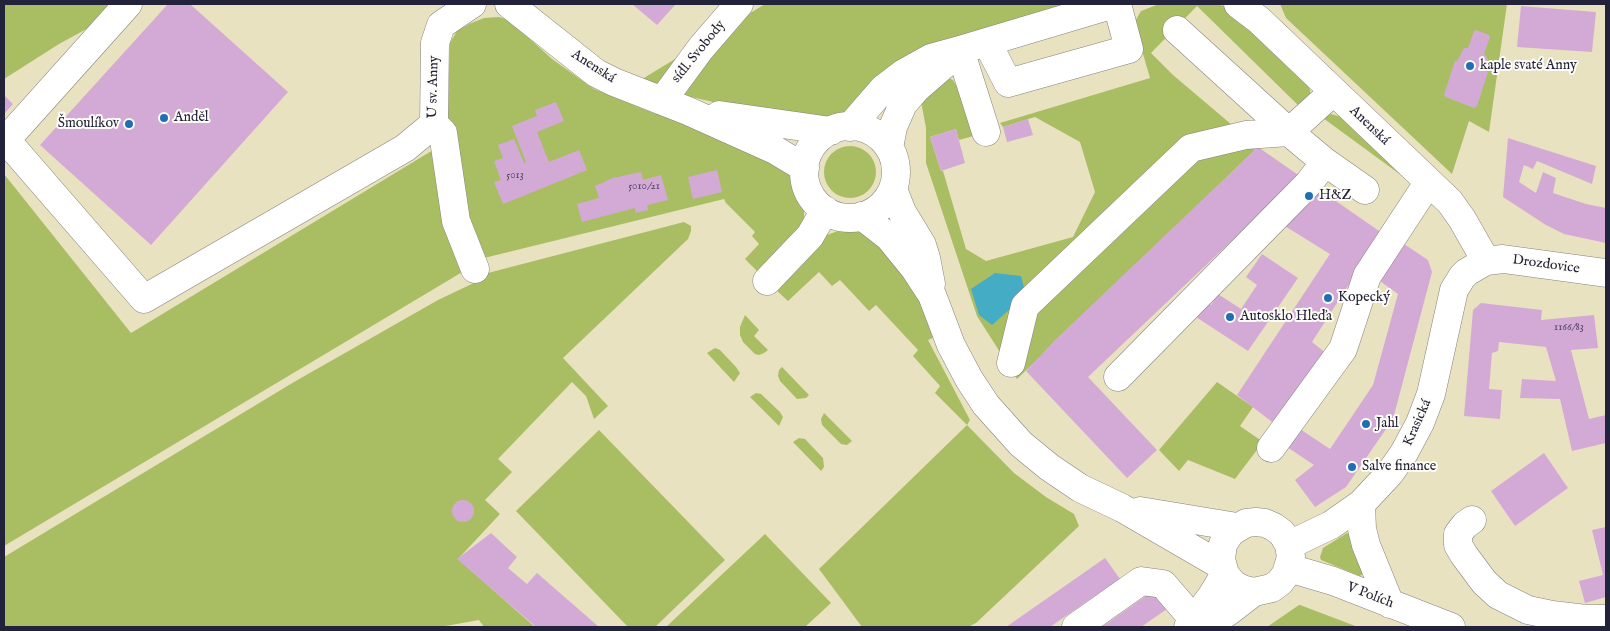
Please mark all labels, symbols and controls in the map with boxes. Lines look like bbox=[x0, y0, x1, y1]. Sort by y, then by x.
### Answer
street label: sídl. Svobody bbox=[669, 17, 729, 87]
street label: Anenská bbox=[568, 47, 618, 87]
street label: U sv. Anny bbox=[425, 55, 443, 119]
place label: kaple svaté Anny bbox=[1480, 58, 1577, 74]
marker: kaple svaté Anny bbox=[1464, 60, 1476, 72]
street label: Anenská bbox=[1345, 103, 1393, 149]
place label: Anděl bbox=[174, 110, 209, 126]
marker: Anděl bbox=[158, 112, 170, 124]
place label: Šmoulíkov bbox=[58, 116, 119, 132]
marker: Šmoulíkov bbox=[123, 118, 135, 130]
house number: 5013 bbox=[506, 169, 524, 183]
house number: 5010/21 bbox=[628, 180, 660, 194]
place label: H&Z bbox=[1319, 188, 1351, 204]
marker: H&Z bbox=[1303, 190, 1315, 202]
street label: Drozdovice bbox=[1511, 252, 1581, 278]
place label: Kopecký bbox=[1338, 290, 1390, 306]
marker: Kopecký bbox=[1322, 292, 1334, 304]
place label: Autosklo Hleďa bbox=[1240, 309, 1332, 325]
marker: Autosklo Hleďa bbox=[1224, 311, 1236, 323]
house number: 1166/83 bbox=[1554, 321, 1584, 335]
street label: Krasická bbox=[1400, 397, 1436, 449]
place label: Jahl bbox=[1376, 416, 1399, 432]
marker: Jahl bbox=[1360, 418, 1372, 430]
place label: Salve finance bbox=[1362, 459, 1436, 475]
marker: Salve finance bbox=[1346, 461, 1358, 473]
street label: V Polích bbox=[1344, 579, 1396, 613]

